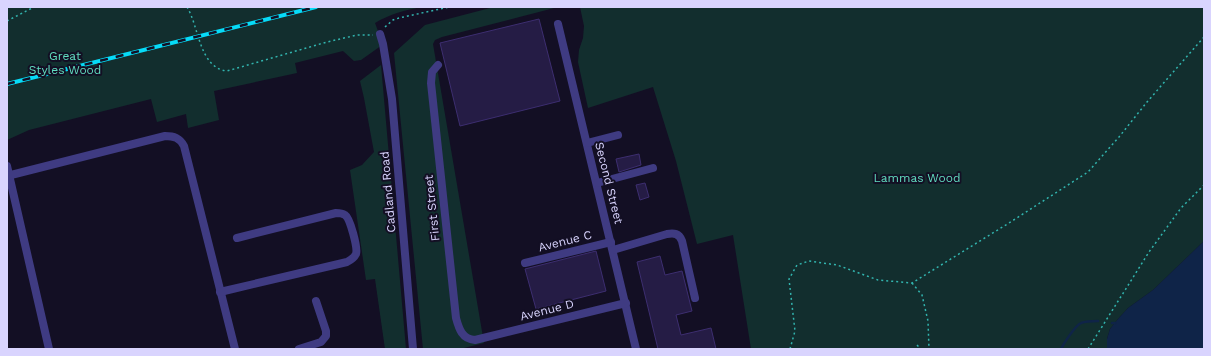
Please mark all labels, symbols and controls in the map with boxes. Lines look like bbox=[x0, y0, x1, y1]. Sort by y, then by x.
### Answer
park label: Great Styles Wood bbox=[29, 49, 101, 77]
street label: Second Street bbox=[592, 141, 626, 225]
street label: Cadland Road bbox=[377, 151, 399, 233]
park label: Lammas Wood bbox=[874, 171, 960, 185]
street label: First Street bbox=[422, 174, 442, 242]
street label: Avenue C bbox=[537, 228, 593, 254]
street label: Avenue D bbox=[519, 297, 575, 323]

